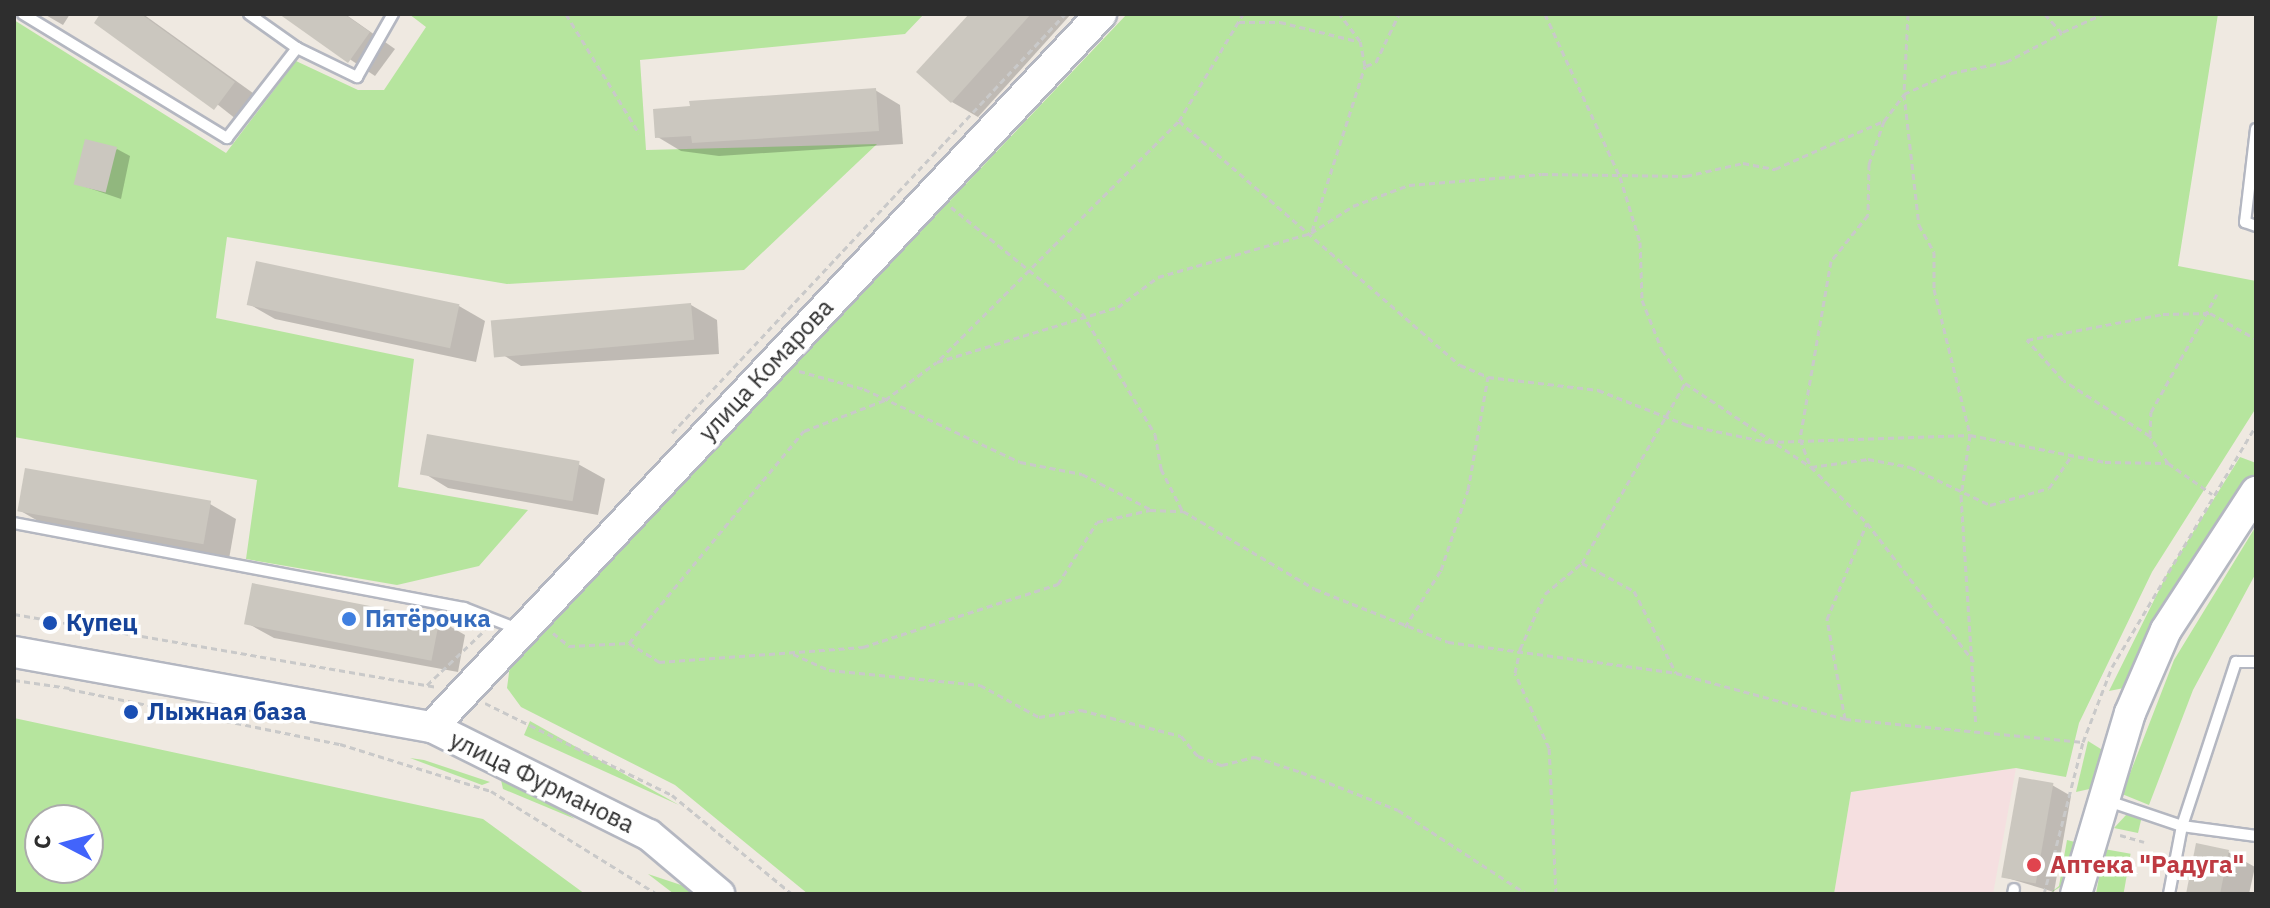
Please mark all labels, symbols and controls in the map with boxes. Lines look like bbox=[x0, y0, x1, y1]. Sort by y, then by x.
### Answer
street label: улица Комарова bbox=[693, 293, 839, 447]
place label: Пятёрочка bbox=[365, 605, 491, 633]
place label: Купец bbox=[66, 609, 138, 637]
marker: Пятёрочка bbox=[340, 610, 358, 628]
marker: Купец bbox=[41, 614, 59, 632]
place label: Лыжная база bbox=[147, 698, 307, 726]
marker: Лыжная база bbox=[122, 703, 140, 721]
street label: улица Фурманова bbox=[445, 725, 639, 839]
north arrow bbox=[24, 804, 104, 884]
text: С bbox=[26, 833, 57, 850]
place label: Аптека "Радуга" bbox=[2050, 851, 2244, 879]
marker: Аптека "Радуга" bbox=[2025, 856, 2043, 874]

